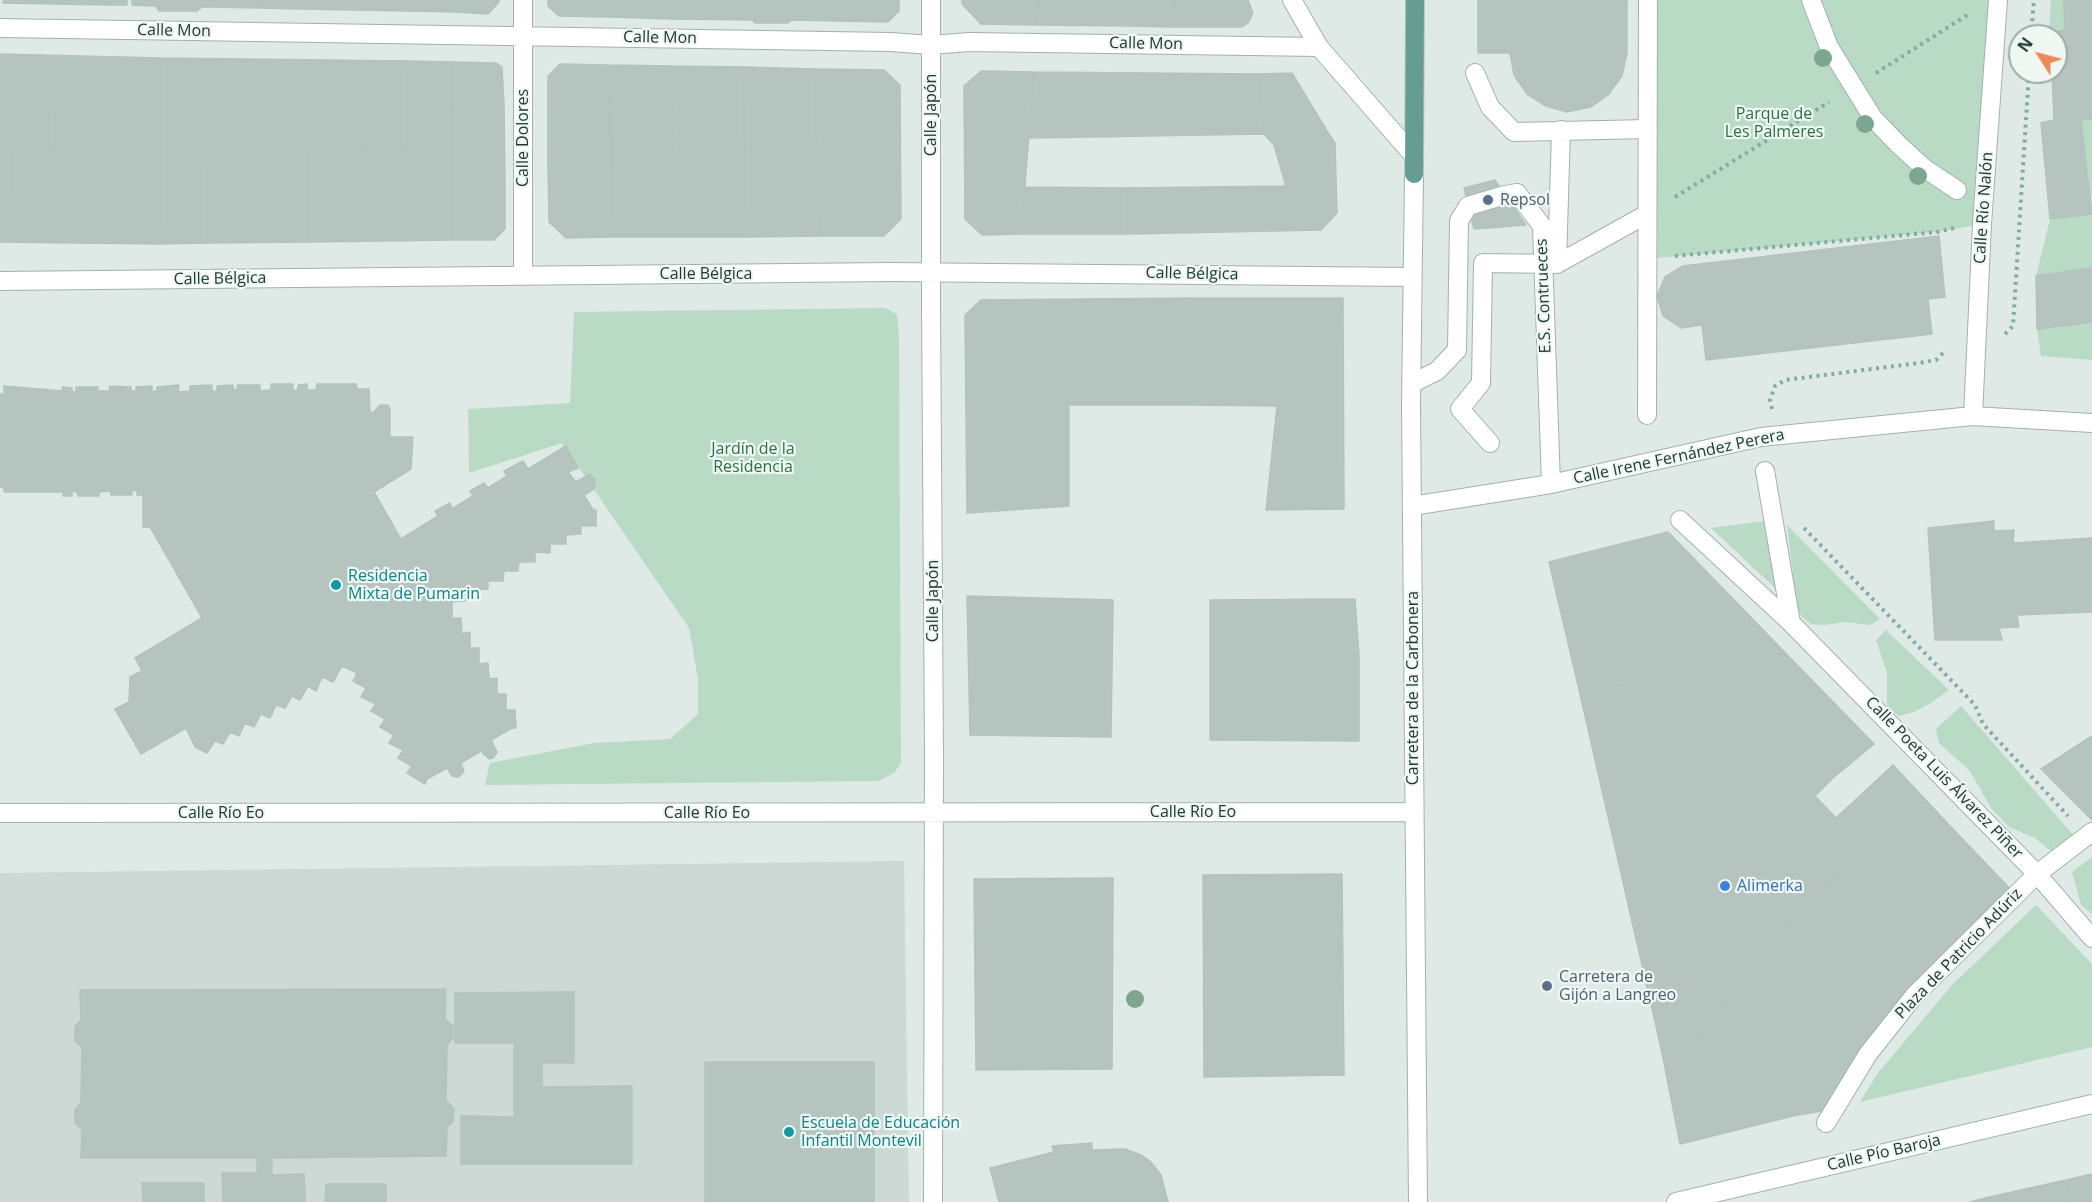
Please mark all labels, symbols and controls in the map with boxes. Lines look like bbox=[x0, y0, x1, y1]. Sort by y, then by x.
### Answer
street label: Calle Mon bbox=[137, 21, 211, 41]
north arrow bbox=[2008, 24, 2068, 84]
street label: Calle Mon bbox=[623, 28, 697, 48]
text: N bbox=[2012, 33, 2038, 56]
street label: Calle Mon bbox=[1109, 34, 1183, 54]
street label: Calle Japón bbox=[921, 74, 941, 156]
street label: Calle Dolores bbox=[513, 89, 533, 187]
park label: Parque de Les Palmeres bbox=[1725, 104, 1823, 142]
street label: Calle Río Nalón bbox=[1971, 151, 1997, 265]
place label: Repsol bbox=[1500, 190, 1550, 210]
marker: Repsol bbox=[1481, 193, 1495, 207]
street label: E.S. Contrueces bbox=[1532, 238, 1556, 354]
street label: Calle Bélgica bbox=[660, 264, 752, 284]
street label: Calle Bélgica bbox=[1145, 264, 1239, 284]
street label: Calle Bélgica bbox=[173, 269, 267, 289]
street label: Calle Irene Fernández Perera bbox=[1572, 425, 1786, 489]
park label: Jardín de la Residencia bbox=[711, 439, 795, 477]
street label: Calle Japón bbox=[923, 560, 943, 642]
place label: Residencia Mixta de Pumarin bbox=[348, 566, 480, 604]
marker: Residencia Mixta de Pumarin bbox=[329, 578, 343, 592]
street label: Carretera de la Carbonera bbox=[1403, 591, 1423, 785]
street label: Calle Poeta Luis Álvarez Piñer bbox=[1861, 693, 2027, 863]
street label: Calle Río Eo bbox=[1150, 802, 1236, 822]
street label: Calle Río Eo bbox=[178, 803, 264, 823]
street label: Calle Río Eo bbox=[664, 803, 750, 823]
place label: Alimerka bbox=[1737, 876, 1803, 896]
marker: Alimerka bbox=[1718, 879, 1732, 893]
street label: Plaza de Patricio Adúriz bbox=[1892, 885, 2026, 1023]
place label: Carretera de Gijón a Langreo bbox=[1559, 967, 1676, 1005]
marker: Carretera de Gijón a Langreo bbox=[1540, 979, 1554, 993]
place label: Escuela de Educación Infantil Montevil bbox=[801, 1113, 960, 1151]
marker: Escuela de Educación Infantil Montevil bbox=[782, 1125, 796, 1139]
street label: Calle Pío Baroja bbox=[1825, 1131, 1943, 1175]

